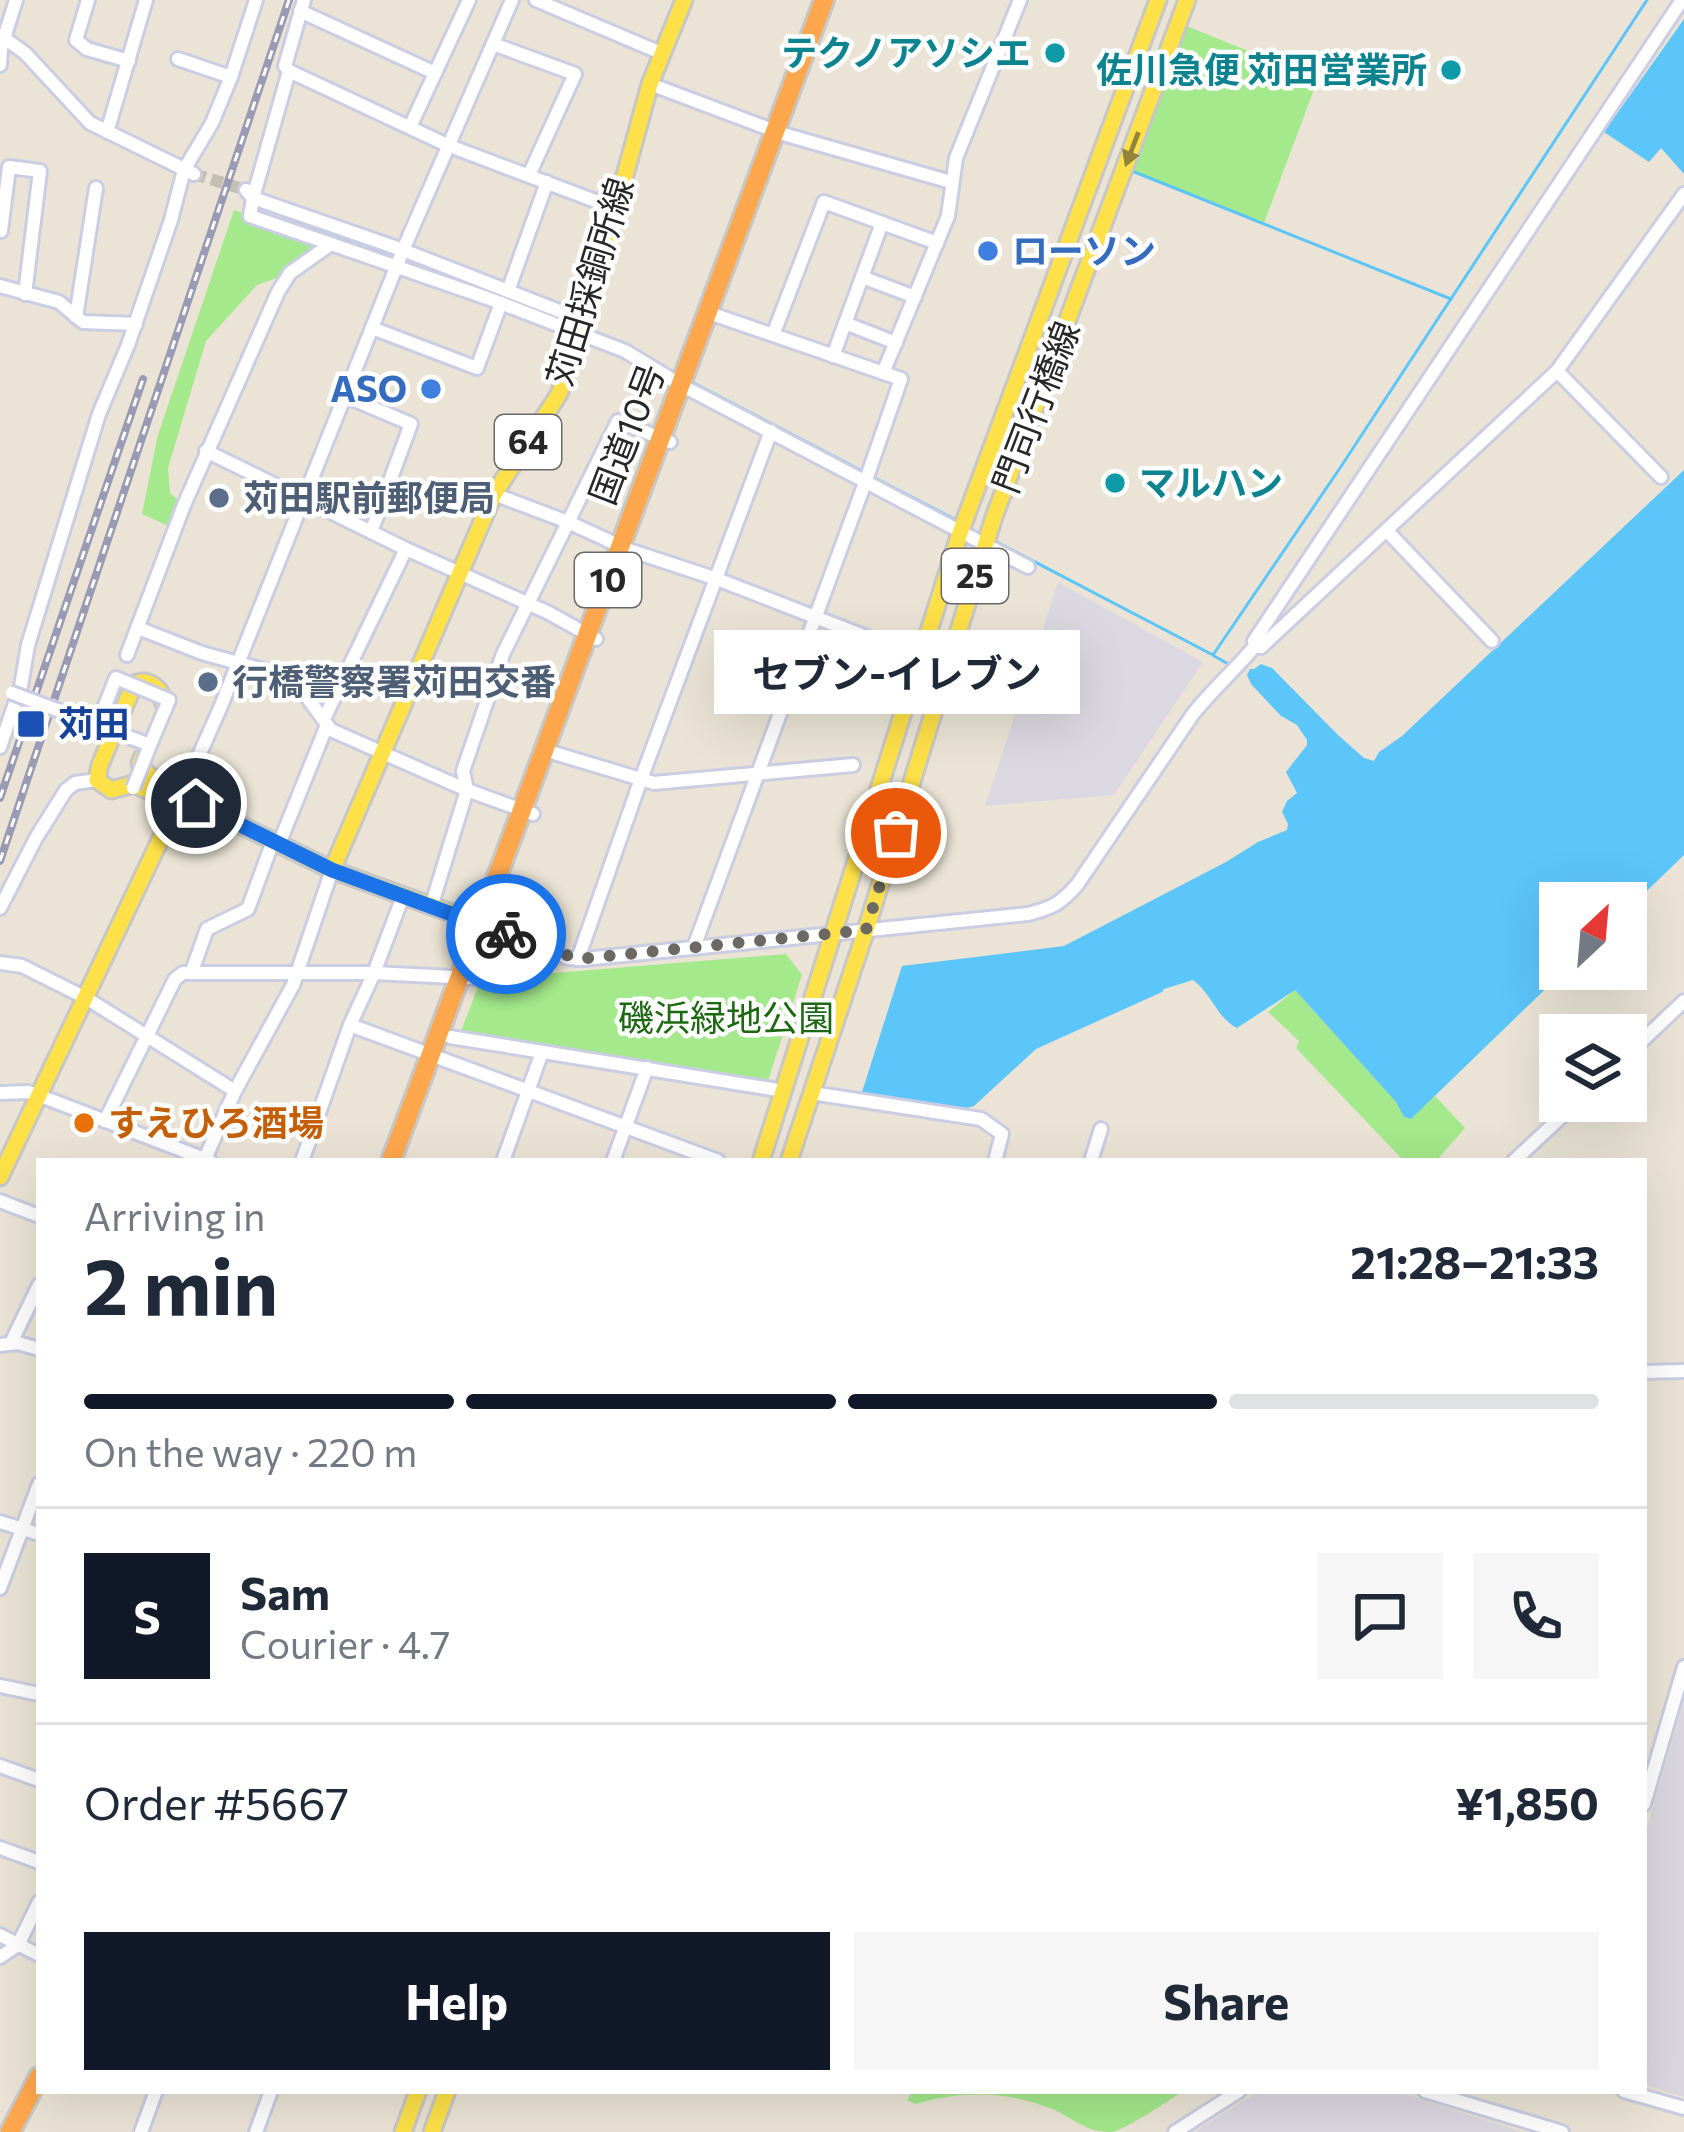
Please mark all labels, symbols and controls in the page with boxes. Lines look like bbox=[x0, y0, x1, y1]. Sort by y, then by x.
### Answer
place label: テクノアソシエ bbox=[781, 29, 1031, 73]
marker: テクノアソシエ bbox=[1042, 40, 1068, 66]
place label: 佐川急便 苅田営業所 bbox=[1096, 46, 1427, 90]
marker: 佐川急便 苅田営業所 bbox=[1438, 57, 1464, 83]
one-way arrow bbox=[1122, 131, 1140, 167]
street label: 苅田採銅所線 bbox=[535, 172, 641, 391]
place label: ローソン bbox=[1012, 227, 1156, 271]
marker: ローソン bbox=[975, 238, 1001, 264]
street label: 門司行橋線 bbox=[981, 314, 1087, 498]
street label: 国道10号 bbox=[578, 357, 672, 510]
place label: ASO bbox=[330, 365, 407, 409]
marker: ASO bbox=[418, 376, 444, 402]
road number: 64 bbox=[495, 415, 561, 469]
place label: マルハン bbox=[1139, 459, 1283, 503]
marker: マルハン bbox=[1102, 470, 1128, 496]
place label: 苅田駅前郵便局 bbox=[243, 474, 495, 518]
marker: 苅田駅前郵便局 bbox=[206, 485, 232, 511]
road number: 25 bbox=[942, 549, 1008, 603]
road number: 10 bbox=[575, 553, 641, 607]
callout: セブン-イレブン bbox=[713, 629, 1079, 713]
text: セブン-イレブン bbox=[752, 648, 1042, 696]
place label: 行橋警察署苅田交番 bbox=[232, 658, 556, 702]
marker: 行橋警察署苅田交番 bbox=[195, 669, 221, 695]
place label: 苅田 bbox=[58, 700, 130, 744]
marker: 苅田 bbox=[15, 708, 47, 740]
pin bbox=[145, 752, 247, 854]
icon: home bbox=[163, 770, 229, 836]
pin bbox=[845, 782, 947, 884]
icon: bag bbox=[863, 800, 929, 866]
courier bbox=[446, 874, 566, 994]
north arrow bbox=[1539, 882, 1647, 990]
map controls bbox=[1539, 882, 1647, 1122]
icon: bike bbox=[473, 901, 539, 967]
park label: 磯浜緑地公園 bbox=[618, 994, 834, 1038]
button: layers bbox=[1539, 1014, 1647, 1122]
place label: すえひろ酒場 bbox=[108, 1099, 324, 1143]
marker: すえひろ酒場 bbox=[71, 1110, 97, 1136]
text: Arriving in bbox=[84, 1191, 265, 1239]
text: 21:28–21:33 bbox=[1350, 1233, 1599, 1288]
text: 2 min bbox=[84, 1236, 278, 1331]
text: On the way · 220 m bbox=[84, 1427, 417, 1475]
button: chat bbox=[1317, 1553, 1443, 1679]
button: phone bbox=[1473, 1553, 1599, 1679]
text: Sam bbox=[240, 1564, 330, 1619]
text: S bbox=[133, 1588, 161, 1643]
text: Courier · 4.7 bbox=[240, 1619, 450, 1667]
text: Order #5667 bbox=[84, 1774, 349, 1829]
text: ¥1,850 bbox=[1455, 1774, 1599, 1829]
button: Help bbox=[84, 1932, 830, 2070]
button: Share bbox=[854, 1932, 1599, 2070]

